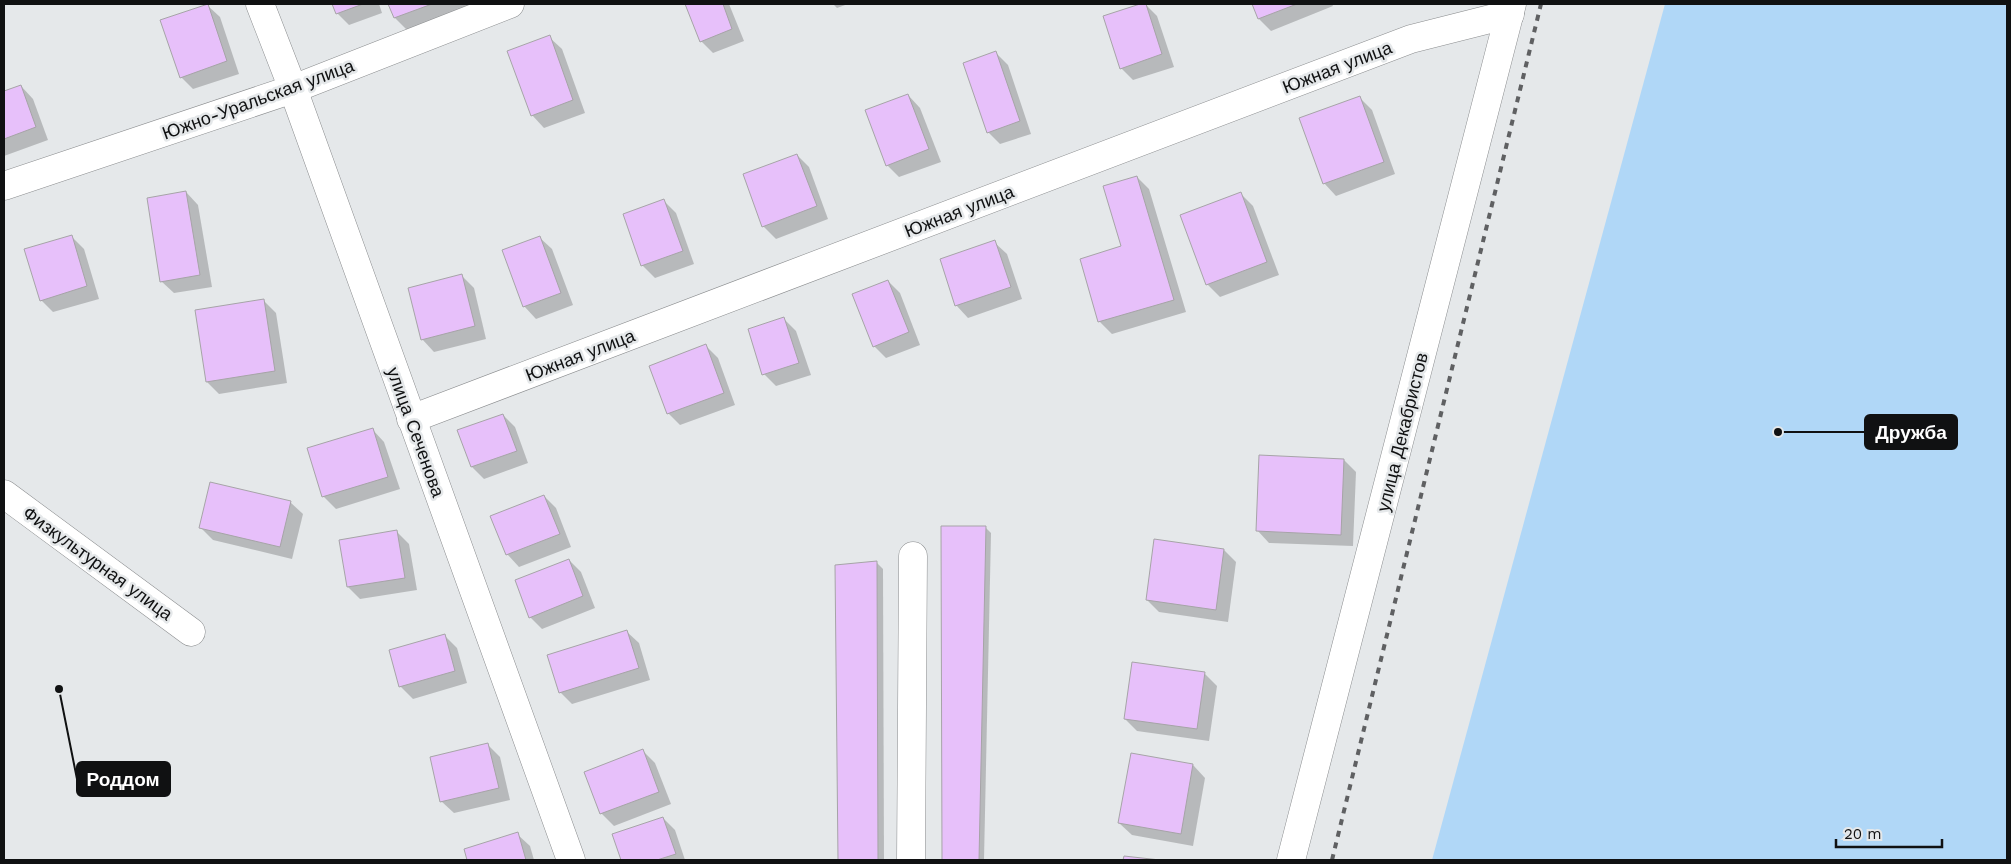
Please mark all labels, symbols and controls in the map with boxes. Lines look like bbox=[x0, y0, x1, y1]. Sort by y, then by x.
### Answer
street label: Южная улица bbox=[1279, 36, 1396, 98]
street label: Южно-Уральская улица bbox=[159, 54, 358, 144]
street label: Южная улица bbox=[901, 180, 1018, 242]
street label: Южная улица bbox=[522, 324, 639, 386]
street label: улица Декабристов bbox=[1372, 350, 1432, 514]
street label: улица Сеченова bbox=[383, 364, 450, 501]
callout: Дружба bbox=[1865, 415, 1957, 449]
text: Дружба bbox=[1875, 421, 1947, 444]
street label: Физкультурная улица bbox=[19, 502, 178, 625]
callout: Роддом bbox=[77, 762, 170, 796]
text: Роддом bbox=[86, 768, 160, 791]
scale bar bbox=[1836, 816, 1942, 848]
text: 20 m bbox=[1844, 825, 1882, 843]

